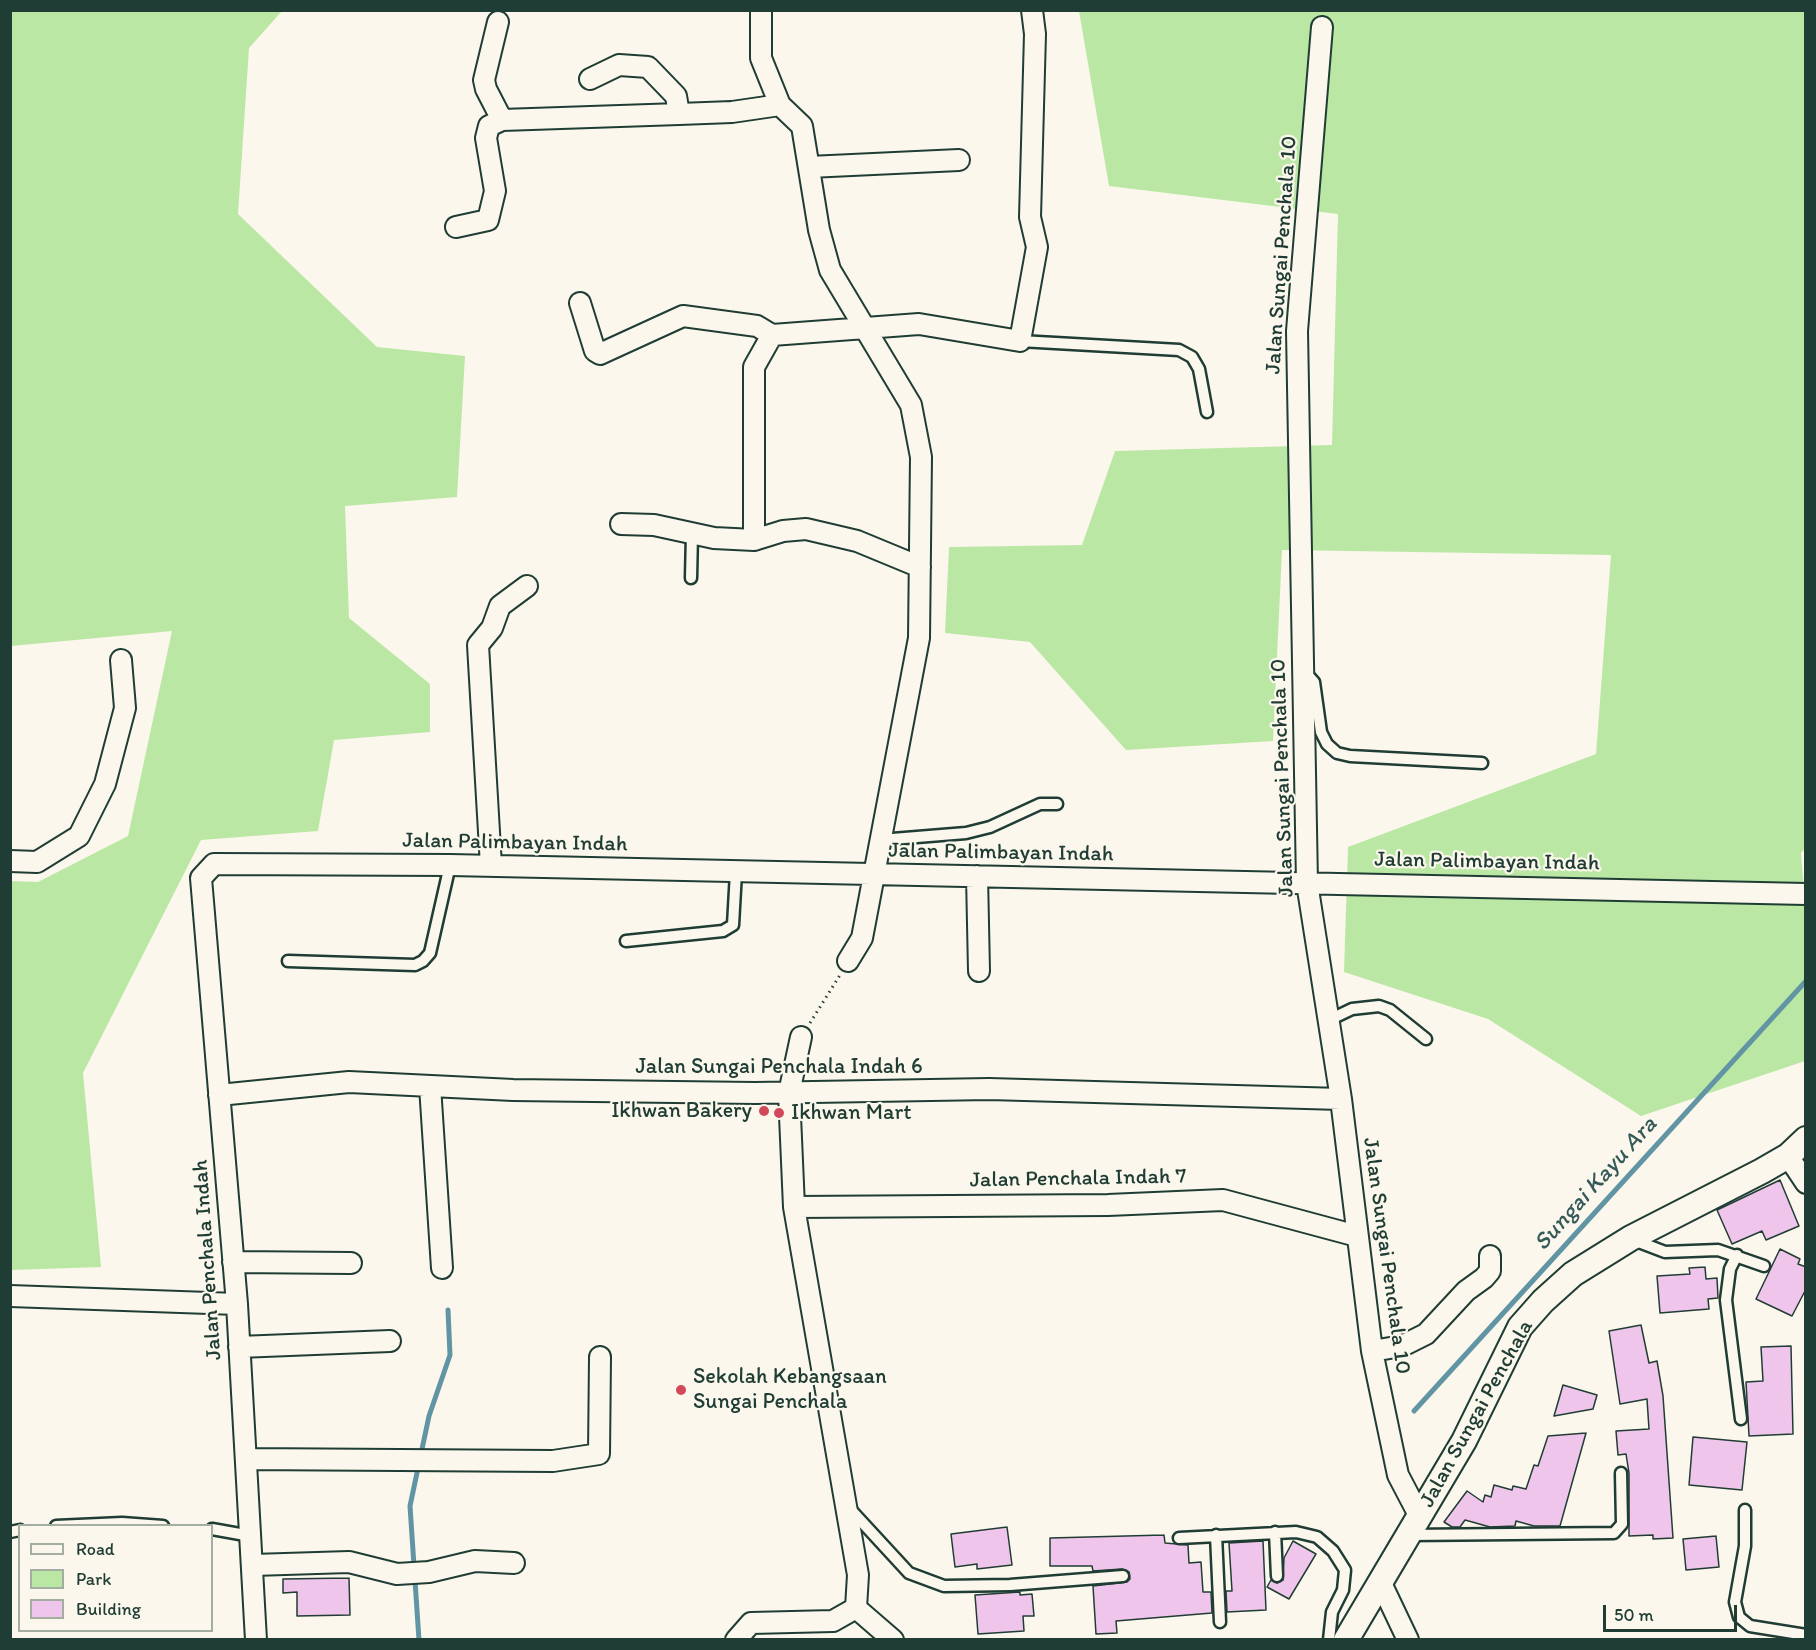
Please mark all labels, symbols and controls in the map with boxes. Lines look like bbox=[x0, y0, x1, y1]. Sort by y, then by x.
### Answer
street label: Jalan Sungai Penchala 10 bbox=[1261, 135, 1303, 375]
street label: Jalan Sungai Penchala 10 bbox=[1266, 658, 1300, 898]
street label: Jalan Palimbayan Indah bbox=[402, 828, 628, 858]
street label: Jalan Palimbayan Indah bbox=[888, 838, 1114, 868]
street label: Jalan Palimbayan Indah bbox=[1374, 847, 1600, 877]
street label: Jalan Sungai Penchala Indah 6 bbox=[635, 1054, 923, 1080]
place label: Ikhwan Bakery bbox=[611, 1098, 752, 1124]
place label: Ikhwan Mart bbox=[791, 1100, 911, 1126]
marker: Ikhwan Bakery bbox=[757, 1104, 771, 1118]
marker: Ikhwan Mart bbox=[772, 1106, 786, 1120]
water label: Sungai Kayu Ara bbox=[1528, 1111, 1664, 1257]
street label: Jalan Sungai Penchala 10 bbox=[1356, 1136, 1416, 1376]
street label: Jalan Penchala Indah bbox=[188, 1159, 228, 1361]
street label: Jalan Penchala Indah 7 bbox=[969, 1164, 1187, 1194]
street label: Jalan Sungai Penchala bbox=[1415, 1316, 1539, 1512]
place label: Sekolah Kebangsaan Sungai Penchala bbox=[693, 1364, 887, 1416]
marker: Sekolah Kebangsaan Sungai Penchala bbox=[674, 1383, 688, 1397]
legend bbox=[18, 1524, 213, 1632]
text: Road bbox=[76, 1538, 115, 1560]
text: Park bbox=[76, 1568, 111, 1590]
scale bar bbox=[1606, 1593, 1740, 1631]
text: Building bbox=[76, 1598, 141, 1620]
text: 50 m bbox=[1614, 1604, 1654, 1626]

